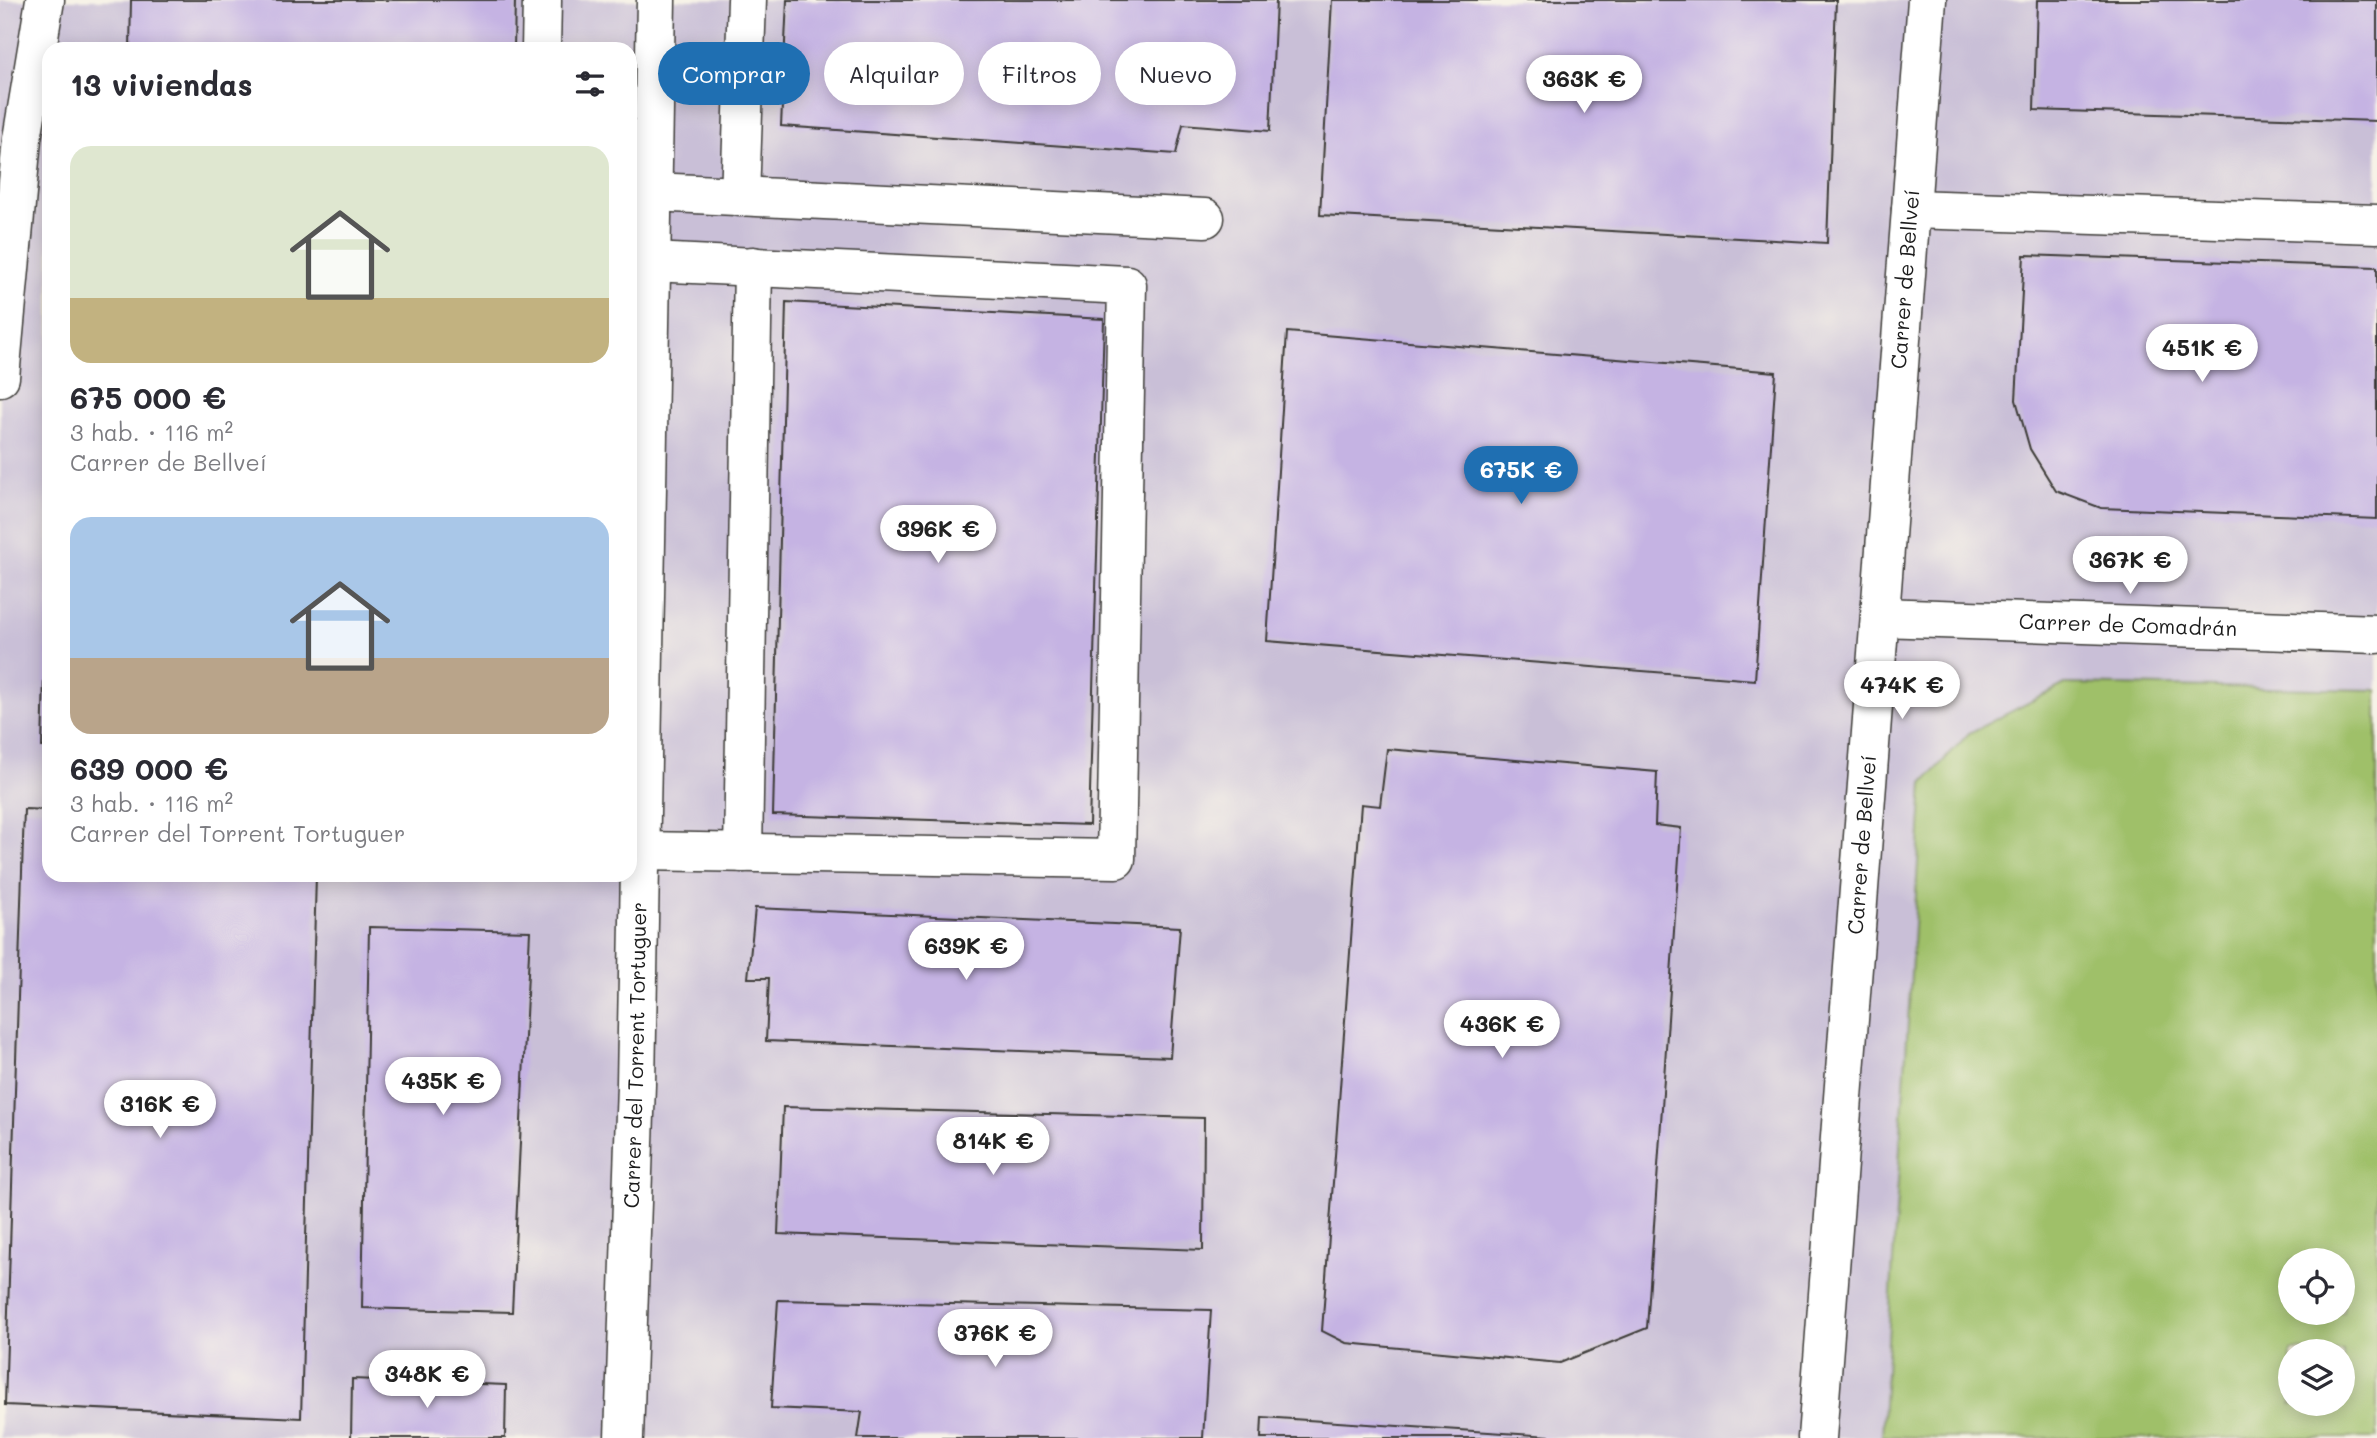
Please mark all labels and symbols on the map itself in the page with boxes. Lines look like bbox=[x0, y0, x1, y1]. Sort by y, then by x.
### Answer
pin: 363K € bbox=[1527, 55, 1641, 115]
street label: Carrer de Bellveí bbox=[1884, 189, 1924, 370]
pin: 451K € bbox=[2145, 324, 2259, 384]
pin: 675K € bbox=[1464, 447, 1578, 506]
pin: 396K € bbox=[881, 505, 995, 565]
pin: 367K € bbox=[2073, 536, 2187, 596]
street label: Carrer de Comadrán bbox=[2018, 607, 2238, 641]
pin: 474K € bbox=[1845, 662, 1959, 721]
street label: Carrer de Bellveí bbox=[1841, 754, 1881, 935]
street label: Carrer del Torrent Tortuguer bbox=[617, 902, 651, 1209]
pin: 639K € bbox=[909, 922, 1023, 982]
pin: 436K € bbox=[1445, 1000, 1559, 1060]
pin: 435K € bbox=[386, 1058, 500, 1117]
pin: 316K € bbox=[103, 1080, 217, 1140]
pin: 814K € bbox=[936, 1118, 1050, 1177]
pin: 376K € bbox=[938, 1310, 1052, 1369]
pin: 348K € bbox=[370, 1350, 484, 1410]

